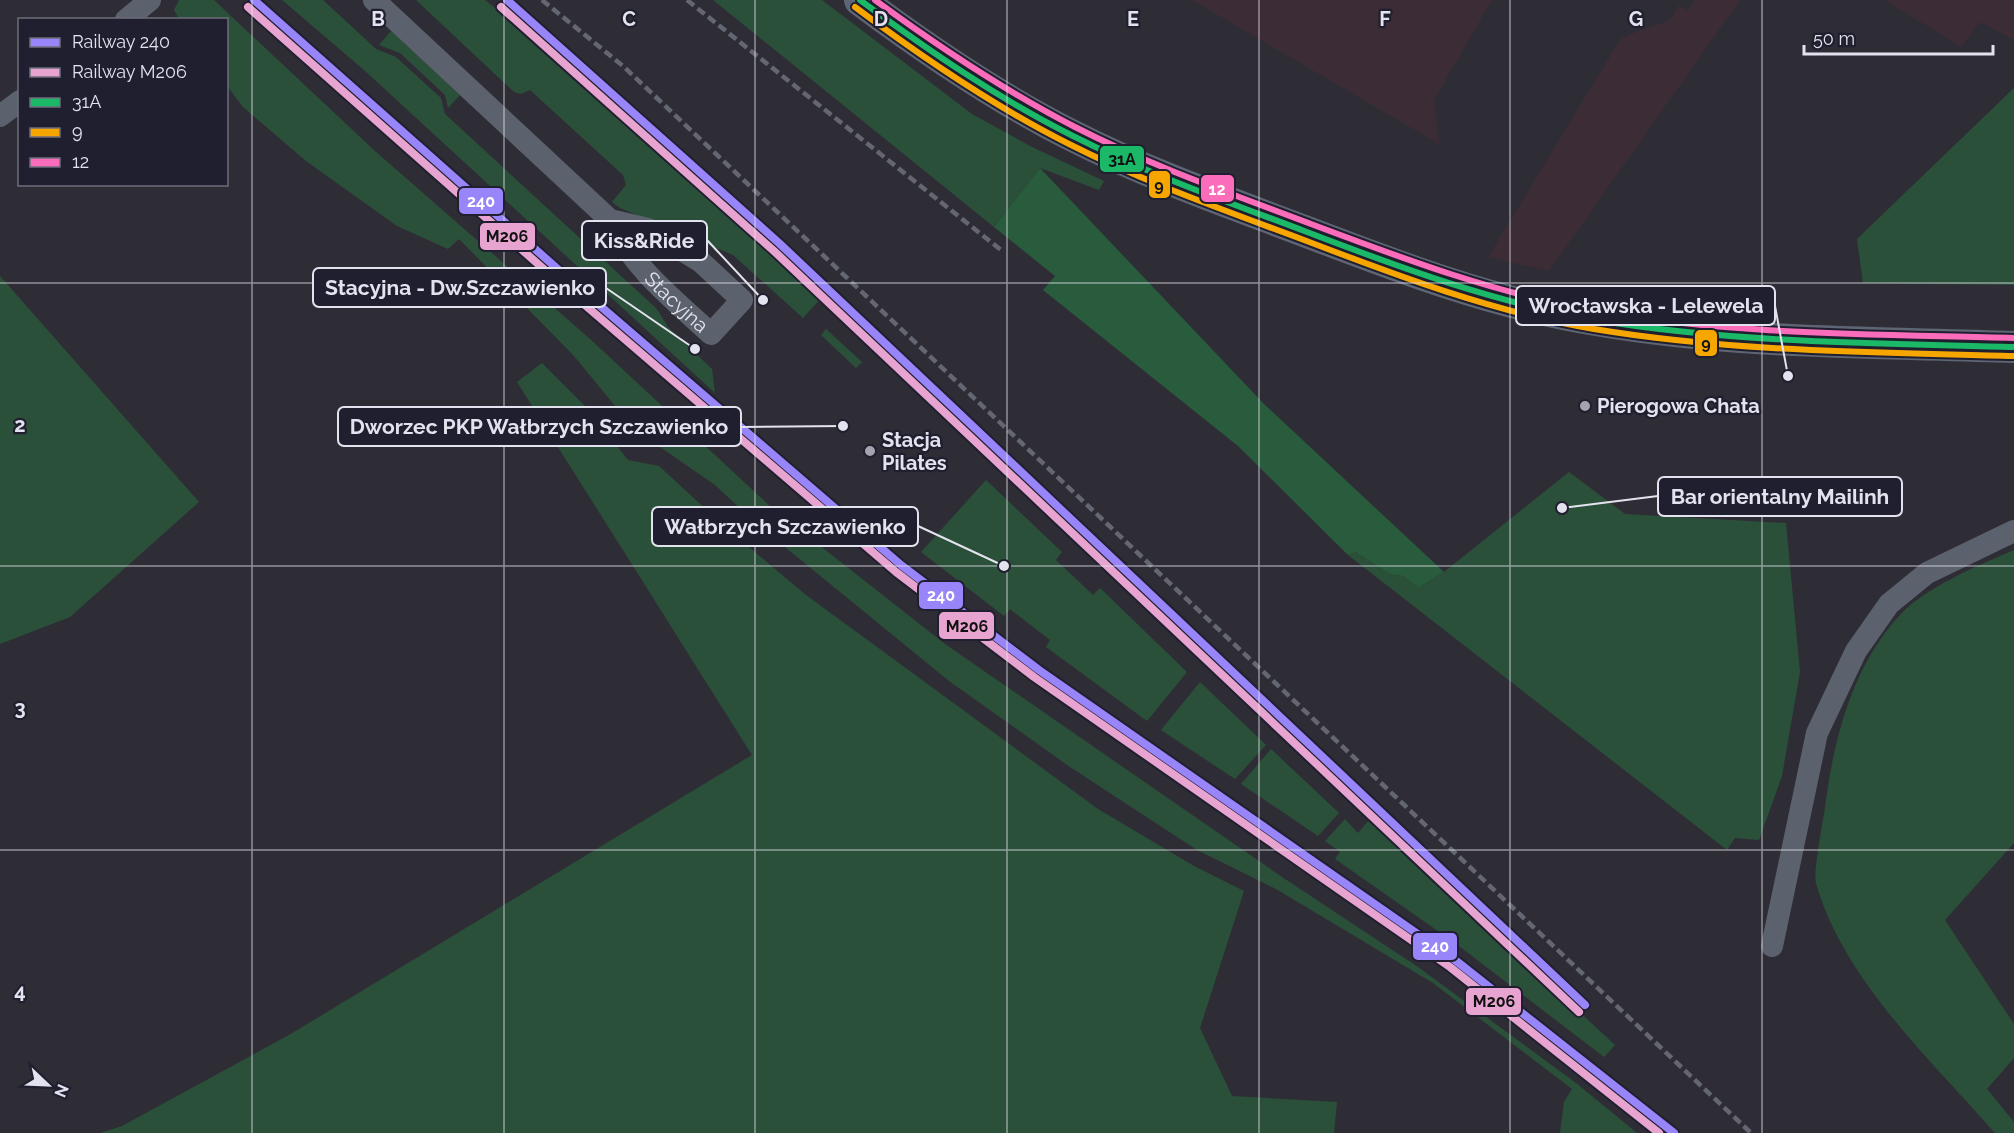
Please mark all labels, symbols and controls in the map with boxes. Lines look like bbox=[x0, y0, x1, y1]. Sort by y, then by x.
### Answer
text: B bbox=[371, 7, 385, 31]
text: C bbox=[622, 7, 636, 31]
text: D bbox=[874, 7, 888, 31]
text: E bbox=[1127, 7, 1139, 31]
text: F bbox=[1379, 7, 1391, 31]
text: G bbox=[1629, 7, 1643, 31]
legend bbox=[18, 18, 228, 186]
scale bar bbox=[1804, 18, 1993, 56]
text: 50 m bbox=[1813, 28, 1855, 49]
text: Railway 240 bbox=[72, 31, 170, 52]
text: Railway M206 bbox=[72, 61, 187, 82]
text: 31A bbox=[72, 91, 101, 112]
text: 9 bbox=[72, 121, 83, 142]
line badge: 31A bbox=[1099, 145, 1145, 173]
text: 31A bbox=[1108, 150, 1136, 169]
text: 12 bbox=[72, 151, 89, 172]
line badge: 9 bbox=[1148, 170, 1171, 199]
line badge: 12 bbox=[1200, 174, 1235, 203]
text: 9 bbox=[1154, 176, 1164, 195]
text: 12 bbox=[1209, 180, 1225, 199]
line badge: 240 bbox=[458, 187, 504, 215]
text: 240 bbox=[467, 192, 495, 211]
callout: Kiss&Ride bbox=[582, 221, 707, 260]
line badge: M206 bbox=[479, 222, 536, 251]
text: M206 bbox=[486, 227, 528, 246]
text: Kiss&Ride bbox=[594, 228, 695, 253]
street label: Stacyjna bbox=[640, 267, 713, 338]
callout: Stacyjna - Dw.Szczawienko bbox=[313, 268, 606, 307]
text: Stacyjna - Dw.Szczawienko bbox=[325, 275, 595, 300]
callout: Wrocławska - Lelewela bbox=[1516, 286, 1775, 325]
text: Wrocławska - Lelewela bbox=[1528, 293, 1764, 318]
line badge: 9 bbox=[1694, 329, 1718, 357]
text: 9 bbox=[1701, 334, 1711, 353]
place label: Pierogowa Chata bbox=[1597, 394, 1760, 418]
marker: Pierogowa Chata bbox=[1578, 399, 1592, 413]
callout: Dworzec PKP Wałbrzych Szczawienko bbox=[338, 407, 741, 446]
text: 2 bbox=[14, 413, 26, 437]
text: Dworzec PKP Wałbrzych Szczawienko bbox=[350, 414, 728, 439]
place label: Stacja Pilates bbox=[882, 428, 947, 475]
marker: Stacja Pilates bbox=[863, 444, 877, 458]
callout: Bar orientalny Mailinh bbox=[1658, 477, 1902, 516]
text: Bar orientalny Mailinh bbox=[1671, 484, 1889, 509]
callout: Wałbrzych Szczawienko bbox=[652, 507, 918, 546]
text: Wałbrzych Szczawienko bbox=[664, 514, 906, 539]
line badge: 240 bbox=[918, 581, 964, 610]
text: 240 bbox=[927, 586, 955, 605]
line badge: M206 bbox=[938, 611, 995, 640]
text: M206 bbox=[946, 617, 988, 636]
text: 3 bbox=[14, 696, 26, 720]
line badge: 240 bbox=[1412, 932, 1458, 961]
text: 240 bbox=[1421, 937, 1449, 956]
text: 4 bbox=[14, 979, 26, 1003]
line badge: M206 bbox=[1465, 987, 1522, 1016]
text: M206 bbox=[1473, 992, 1515, 1011]
north arrow bbox=[18, 1055, 78, 1115]
text: N bbox=[50, 1081, 72, 1100]

